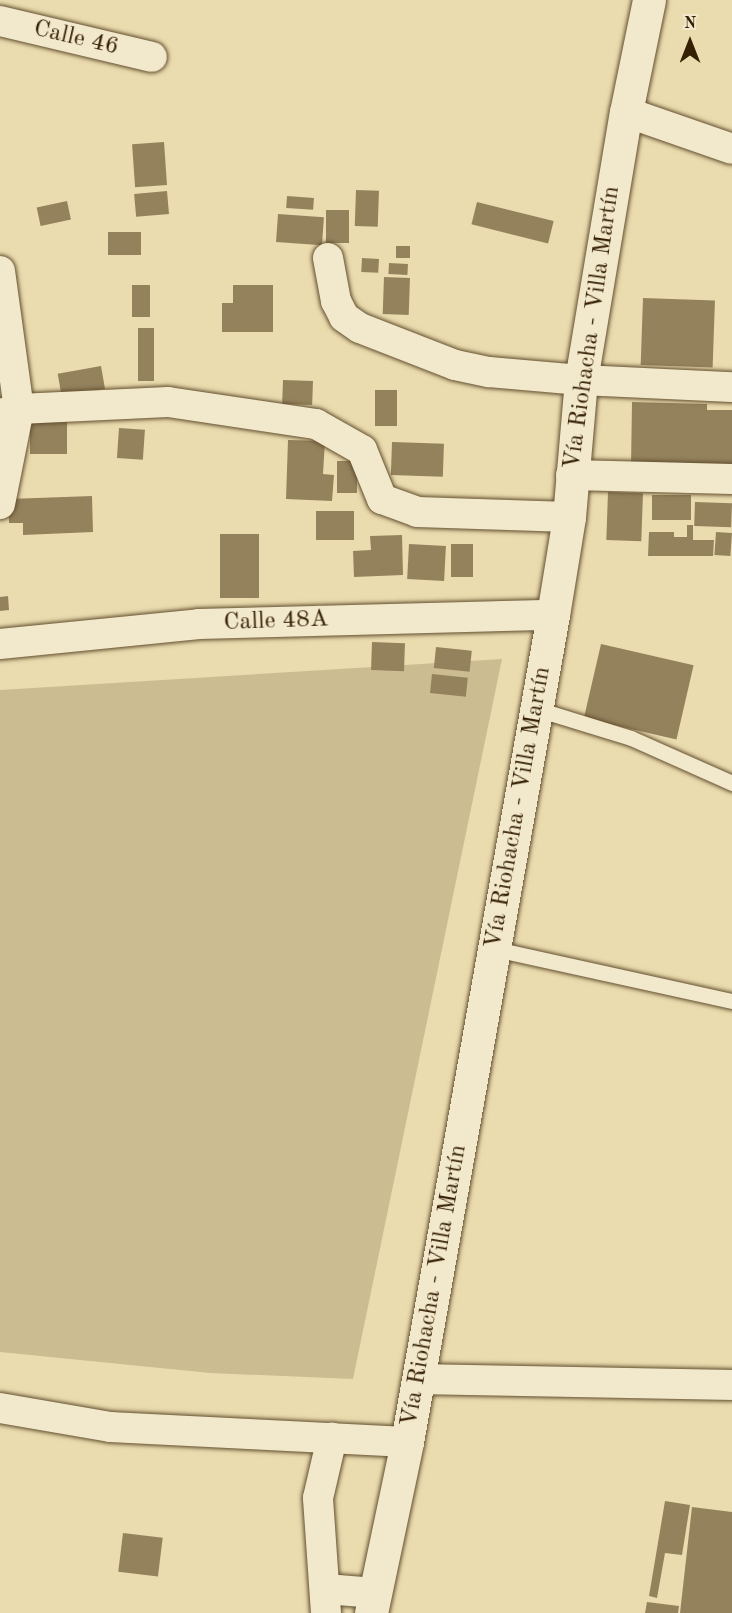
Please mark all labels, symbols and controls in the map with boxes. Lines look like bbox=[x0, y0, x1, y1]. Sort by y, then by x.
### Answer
north arrow bbox=[660, 12, 720, 72]
street label: Calle 46 bbox=[31, 15, 121, 63]
text: N bbox=[684, 16, 696, 32]
street label: Vía Riohacha - Villa Martín bbox=[559, 184, 627, 472]
street label: Calle 48A bbox=[223, 606, 329, 638]
street label: Vía Riohacha - Villa Martín bbox=[480, 665, 558, 951]
street label: Vía Riohacha - Villa Martín bbox=[396, 1143, 474, 1429]

